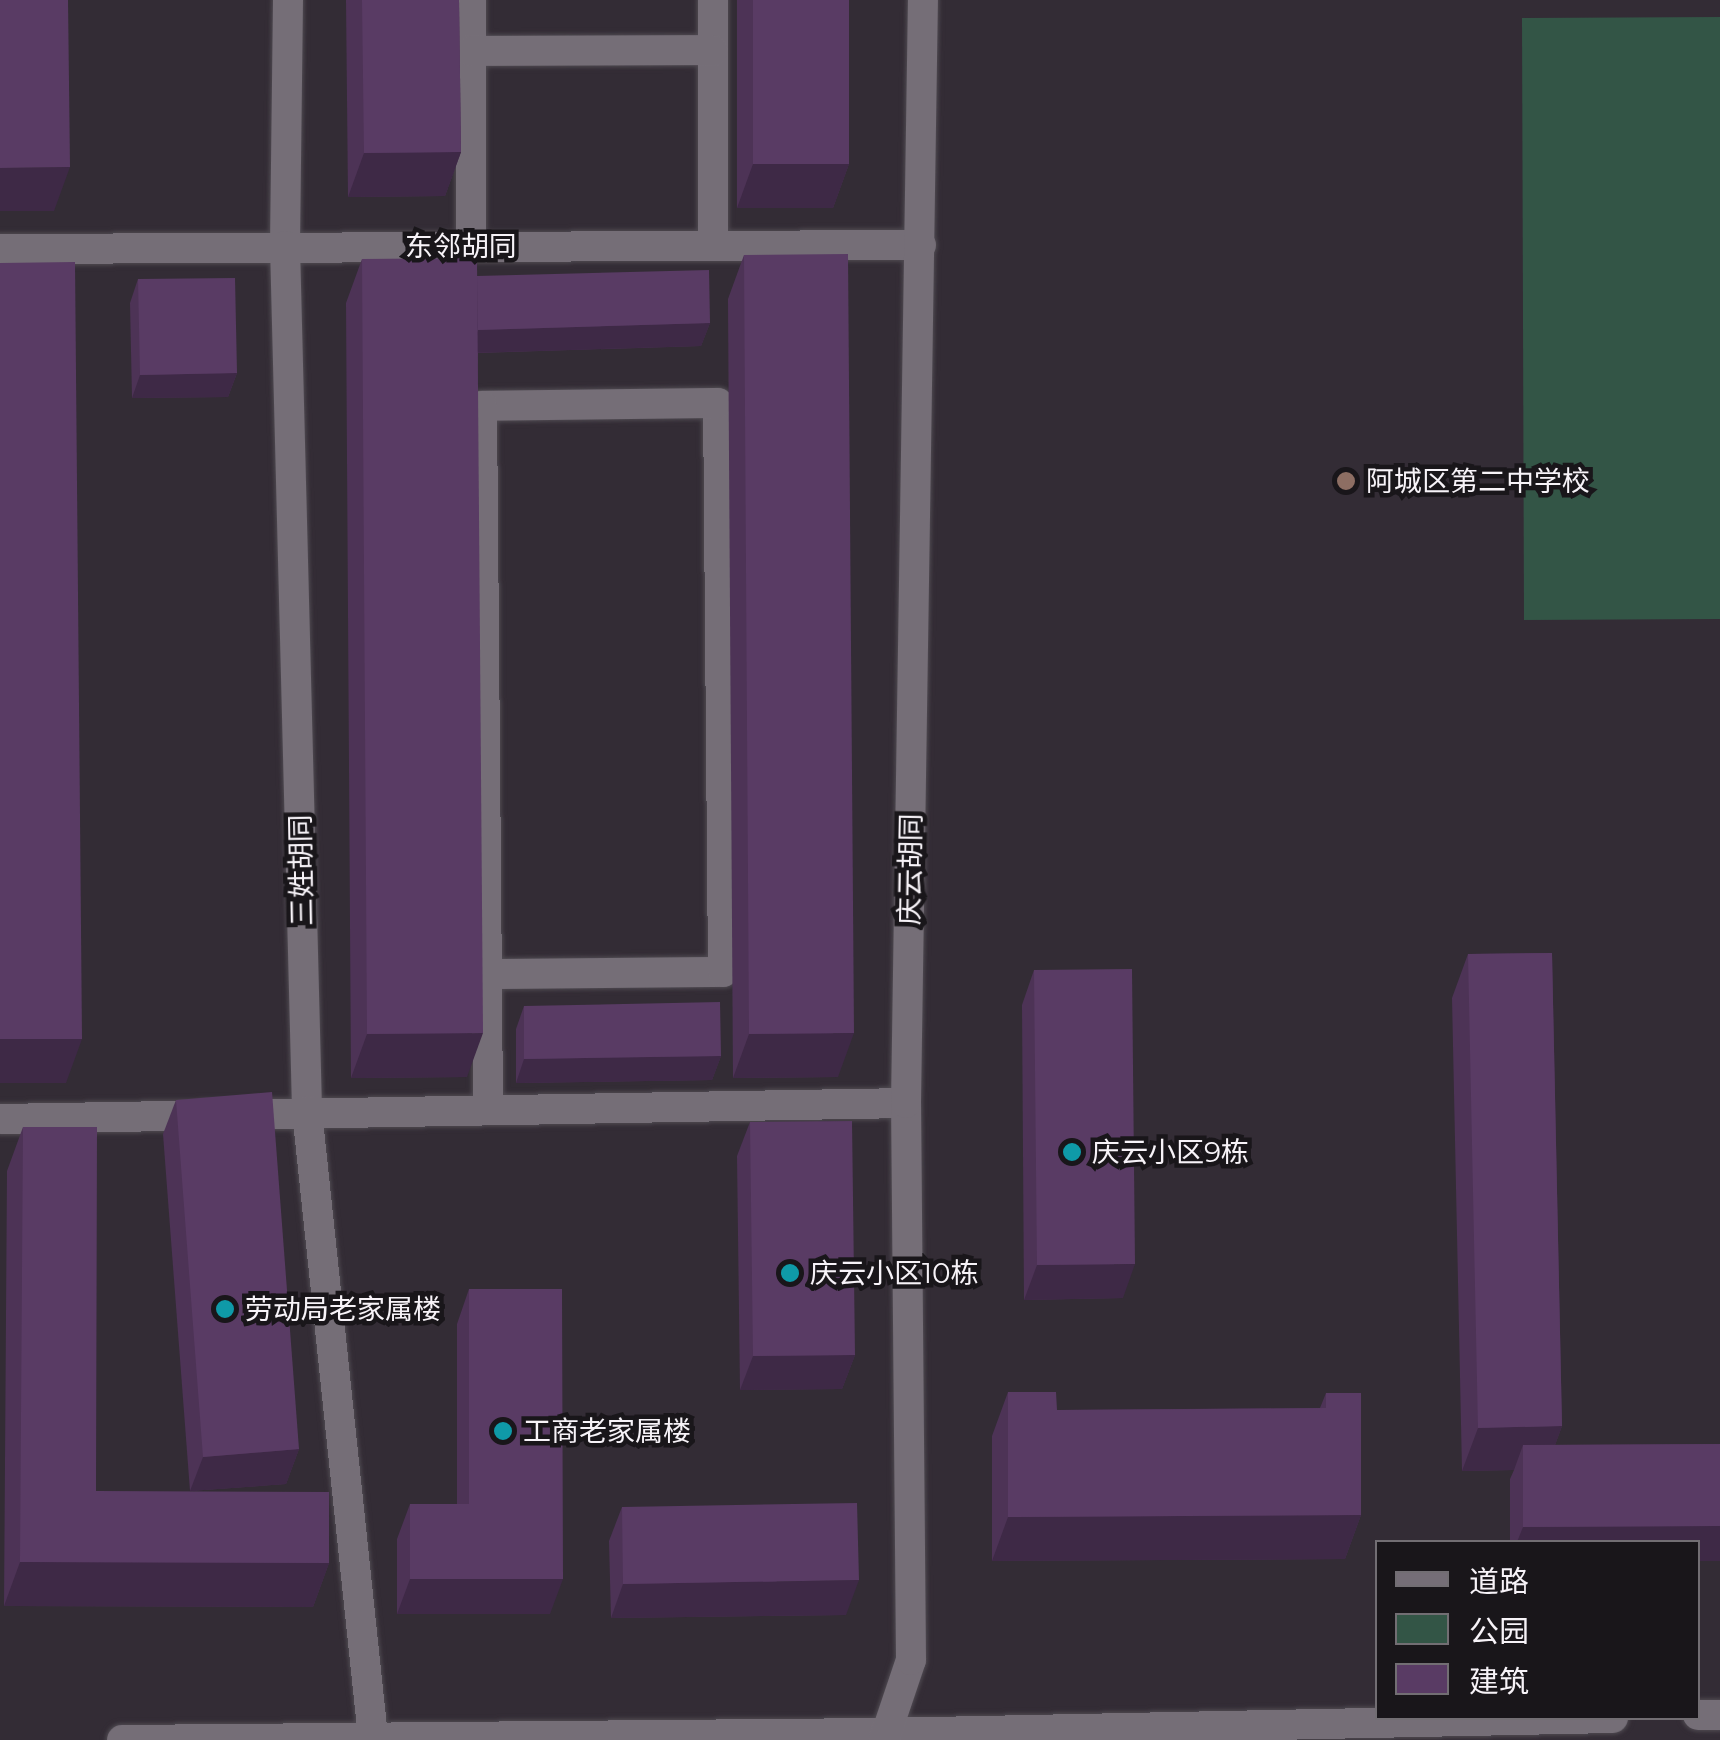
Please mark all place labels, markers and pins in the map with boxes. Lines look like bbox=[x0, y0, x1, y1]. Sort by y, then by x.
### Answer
place label: 阿城区第二中学校 bbox=[1366, 464, 1590, 498]
marker: 阿城区第二中学校 bbox=[1335, 470, 1357, 492]
place label: 庆云小区9栋 bbox=[1092, 1135, 1249, 1169]
marker: 庆云小区9栋 bbox=[1061, 1141, 1083, 1163]
place label: 庆云小区10栋 bbox=[810, 1256, 979, 1290]
marker: 庆云小区10栋 bbox=[779, 1262, 801, 1284]
place label: 劳动局老家属楼 bbox=[245, 1292, 441, 1326]
marker: 劳动局老家属楼 bbox=[214, 1298, 236, 1320]
place label: 工商老家属楼 bbox=[523, 1414, 691, 1448]
marker: 工商老家属楼 bbox=[492, 1420, 514, 1442]

